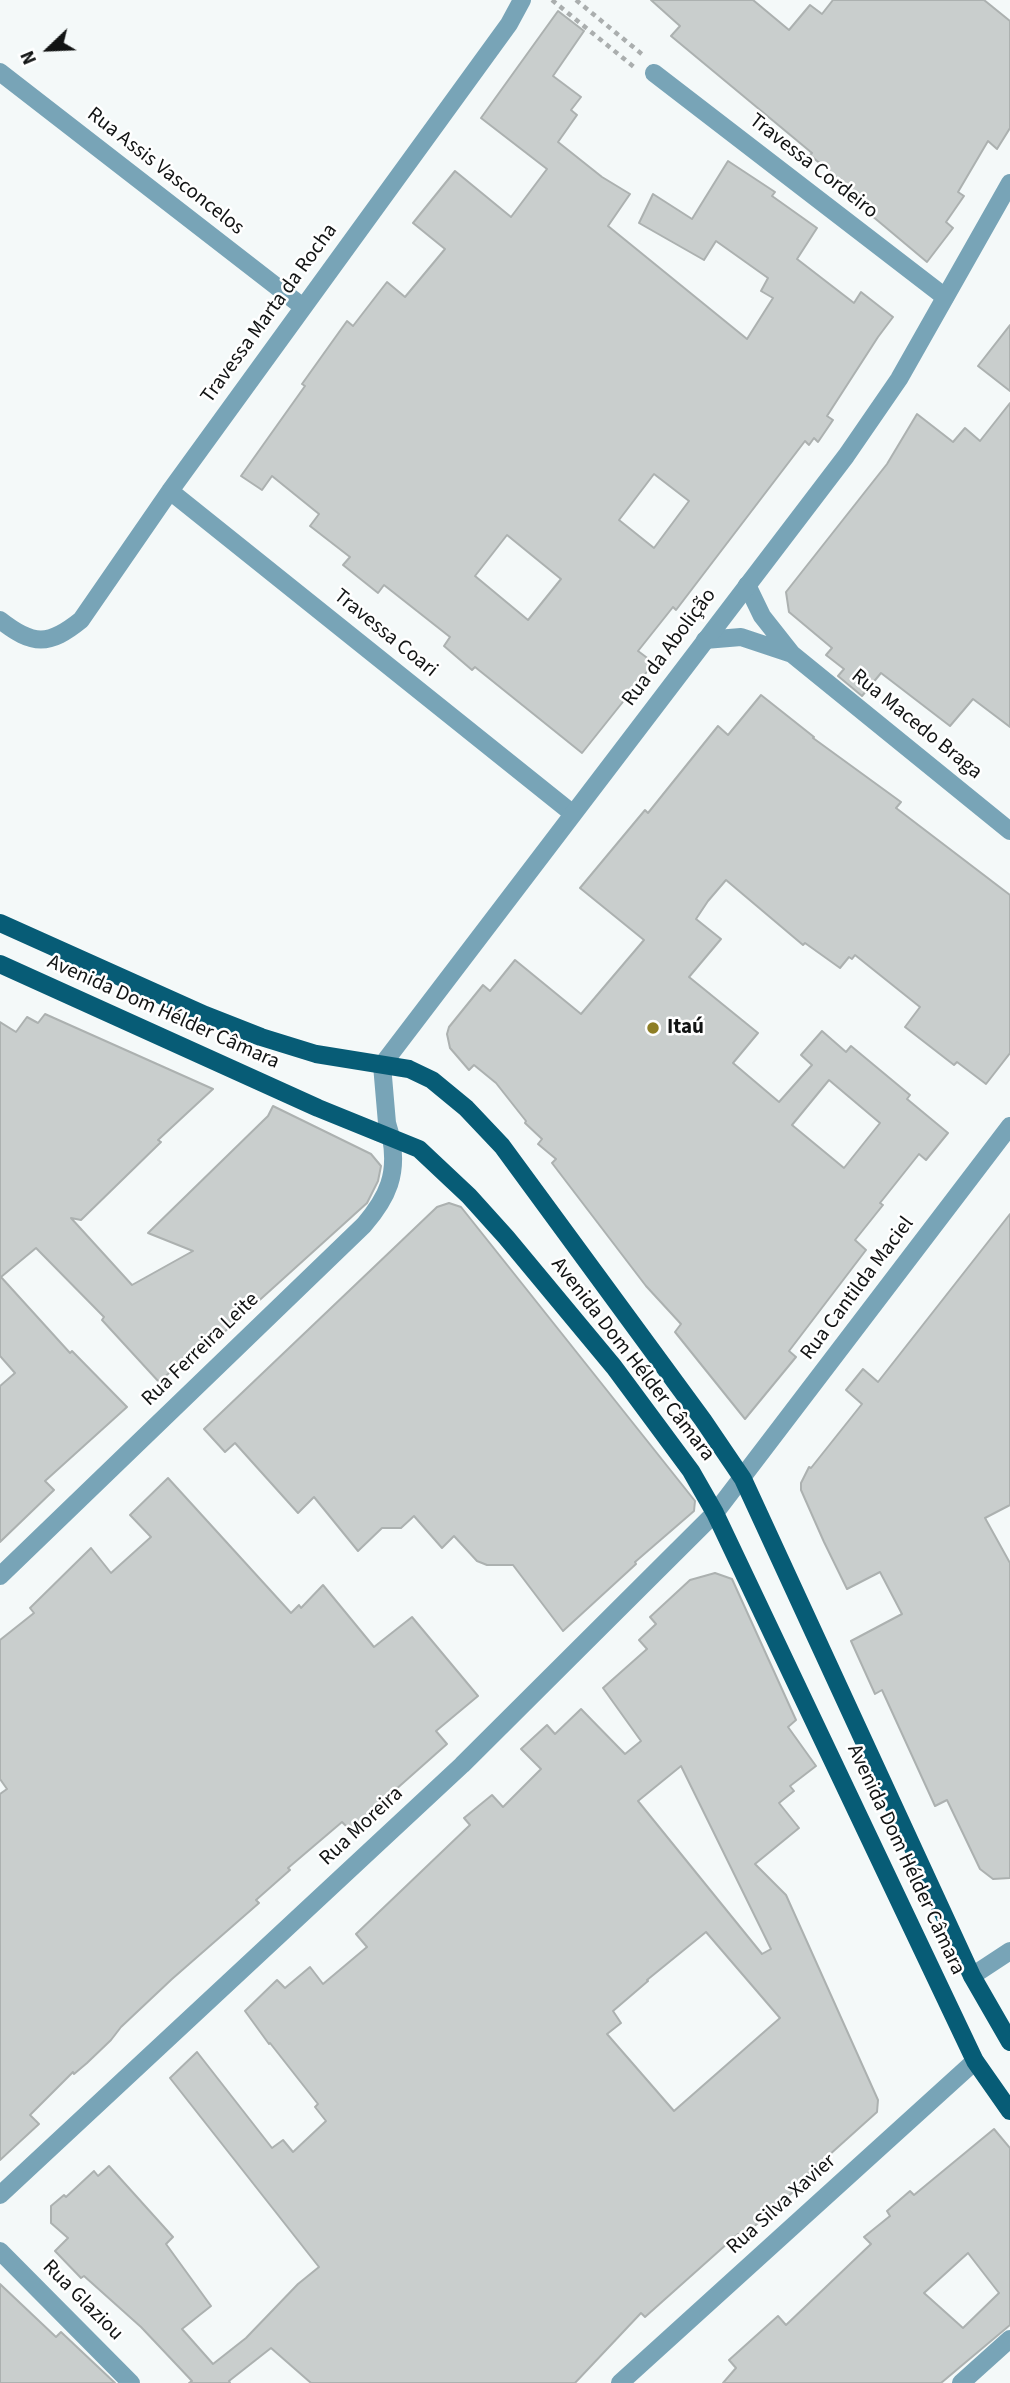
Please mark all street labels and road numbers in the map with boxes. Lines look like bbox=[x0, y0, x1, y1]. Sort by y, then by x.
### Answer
street label: Rua Assis Vasconcelos bbox=[81, 103, 249, 241]
street label: Travessa Cordeiro bbox=[744, 109, 882, 225]
street label: Travessa Marta da Rocha bbox=[196, 219, 344, 409]
street label: Travessa Coari bbox=[328, 584, 442, 684]
street label: Rua da Abolição bbox=[618, 584, 722, 712]
street label: Rua Macedo Braga bbox=[845, 664, 987, 786]
street label: Avenida Dom Hélder Câmara bbox=[43, 950, 283, 1076]
street label: Rua Cantilda Maciel bbox=[796, 1212, 920, 1366]
street label: Avenida Dom Hélder Câmara bbox=[545, 1253, 719, 1467]
street label: Rua Ferreira Leite bbox=[137, 1288, 265, 1412]
street label: Avenida Dom Hélder Câmara bbox=[840, 1741, 970, 1979]
street label: Rua Moreira bbox=[315, 1782, 409, 1872]
street label: Rua Silva Xavier bbox=[722, 2150, 842, 2260]
street label: Rua Glaziou bbox=[36, 2255, 128, 2347]

